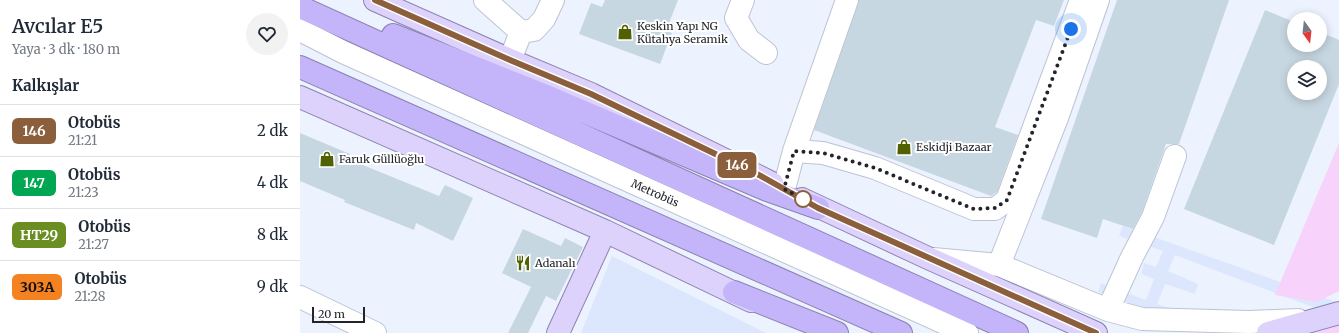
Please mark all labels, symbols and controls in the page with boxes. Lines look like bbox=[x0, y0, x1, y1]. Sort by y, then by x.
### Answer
north arrow bbox=[1287, 12, 1327, 52]
map controls bbox=[1287, 12, 1327, 100]
button: heart bbox=[246, 13, 288, 55]
text: Avcılar E5 bbox=[12, 14, 103, 38]
place label: Keskin Yapı NG Kütahya Seramik bbox=[637, 19, 728, 46]
your location bbox=[1061, 19, 1081, 39]
shop icon: Keskin Yapı NG Kütahya Seramik bbox=[616, 23, 634, 41]
text: Yaya · 3 dk · 180 m bbox=[12, 41, 120, 58]
button: layers bbox=[1287, 60, 1327, 100]
text: Kalkışlar bbox=[12, 76, 79, 95]
text: Otobüs bbox=[68, 113, 120, 132]
text: 2 dk bbox=[257, 121, 288, 140]
text: 146 bbox=[22, 122, 46, 140]
text: 21:21 bbox=[68, 132, 97, 149]
shop icon: Eskidji Bazaar bbox=[895, 138, 913, 156]
place label: Eskidji Bazaar bbox=[916, 140, 992, 154]
shop icon: Faruk Güllüoğlu bbox=[318, 150, 336, 168]
place label: Faruk Güllüoğlu bbox=[339, 152, 424, 166]
line badge: 146 bbox=[714, 152, 760, 178]
text: 146 bbox=[725, 156, 749, 174]
text: Otobüs bbox=[68, 165, 120, 184]
text: 4 dk bbox=[257, 173, 288, 192]
text: 147 bbox=[23, 174, 45, 192]
street label: Metrobüs bbox=[629, 176, 681, 210]
text: 21:23 bbox=[68, 184, 99, 201]
unlabelled marker bbox=[794, 190, 812, 208]
text: Otobüs bbox=[78, 217, 131, 236]
text: 8 dk bbox=[257, 225, 288, 244]
text: HT29 bbox=[20, 226, 58, 244]
text: 21:27 bbox=[78, 236, 109, 253]
restaurant icon: Adanalı bbox=[514, 254, 532, 272]
place label: Adanalı bbox=[534, 256, 576, 270]
text: Otobüs bbox=[74, 269, 127, 288]
text: 9 dk bbox=[257, 277, 288, 296]
text: 303A bbox=[20, 278, 54, 296]
text: 21:28 bbox=[74, 288, 106, 305]
scale bar bbox=[312, 305, 365, 324]
text: 20 m bbox=[318, 307, 345, 321]

